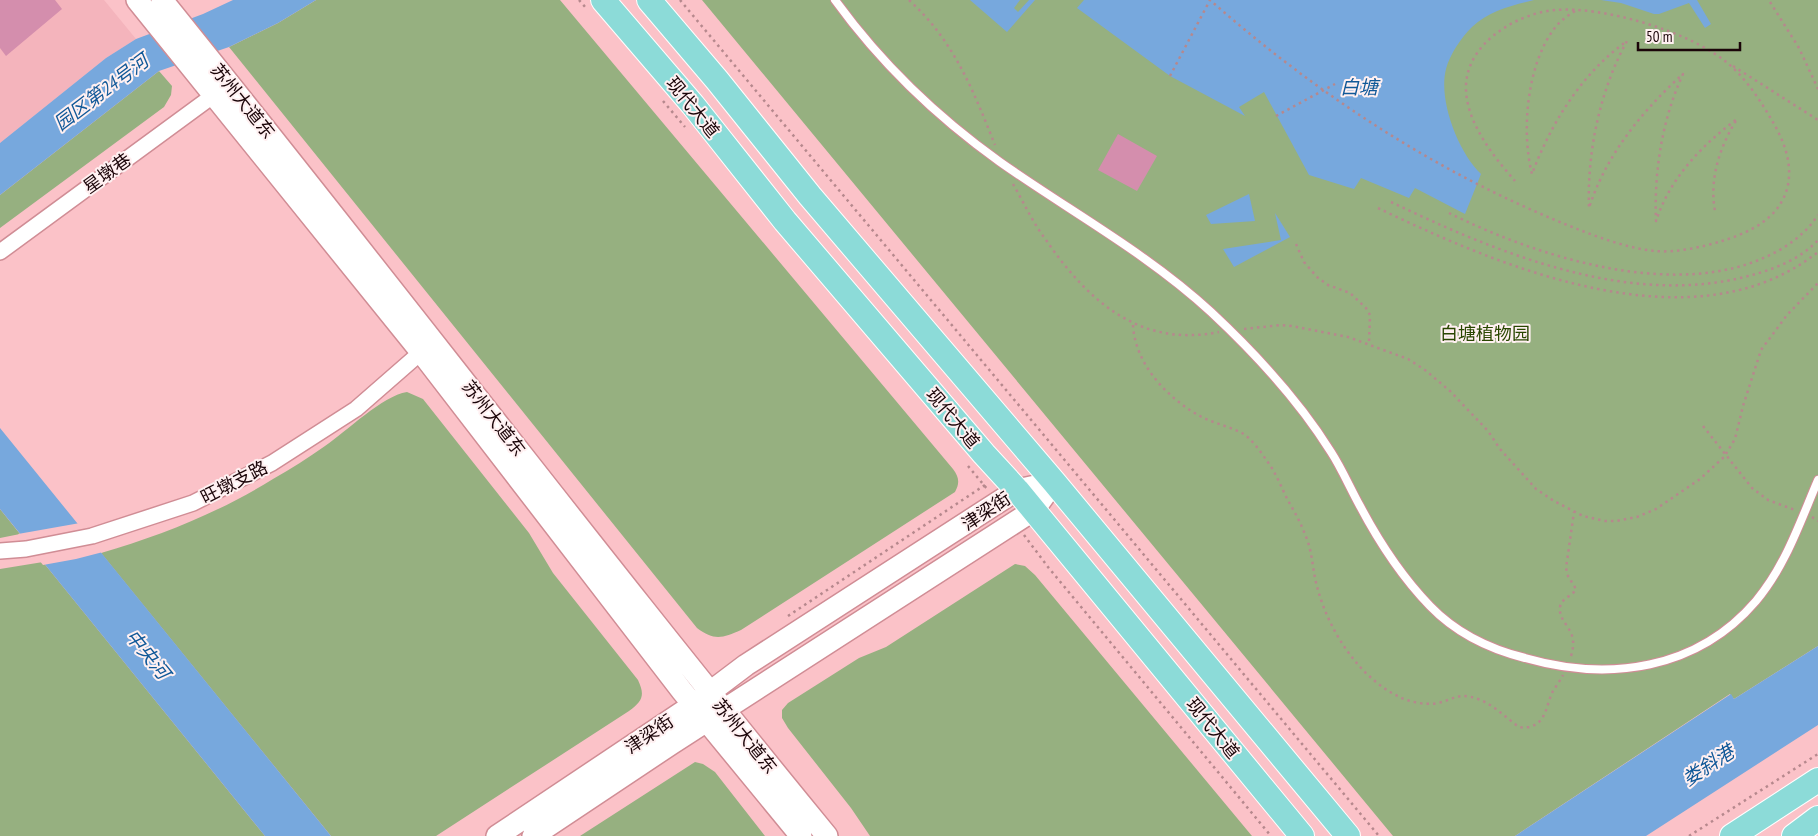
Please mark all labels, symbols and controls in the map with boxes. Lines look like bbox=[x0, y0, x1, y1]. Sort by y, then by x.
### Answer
scale bar bbox=[1638, 20, 1740, 52]
text: 50 m bbox=[1646, 27, 1672, 46]
water label: 园区第24号河 bbox=[49, 46, 156, 135]
street label: 苏州大道东 bbox=[206, 59, 280, 143]
street label: 现代大道 bbox=[661, 72, 725, 142]
water label: 白塘 bbox=[1340, 75, 1381, 99]
street label: 星墩巷 bbox=[78, 148, 136, 198]
park label: 白塘植物园 bbox=[1440, 322, 1530, 345]
street label: 苏州大道东 bbox=[457, 375, 531, 461]
street label: 现代大道 bbox=[921, 383, 985, 453]
street label: 旺墩支路 bbox=[197, 455, 271, 509]
street label: 津梁街 bbox=[957, 487, 1015, 535]
water label: 中央河 bbox=[121, 624, 178, 687]
street label: 现代大道 bbox=[1181, 693, 1245, 763]
street label: 苏州大道东 bbox=[708, 694, 782, 778]
street label: 津梁街 bbox=[620, 709, 678, 759]
water label: 娄斜港 bbox=[1678, 738, 1741, 791]

